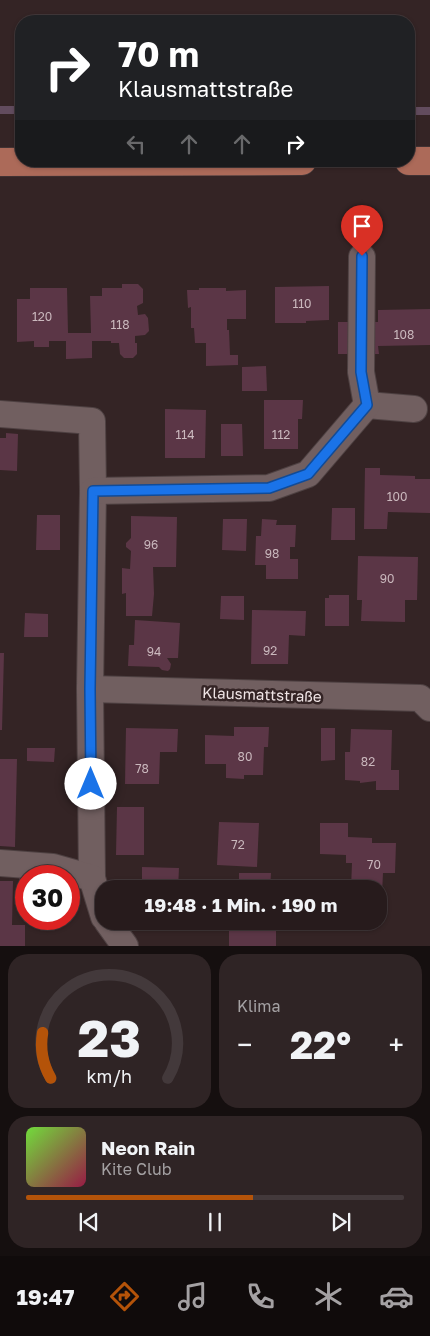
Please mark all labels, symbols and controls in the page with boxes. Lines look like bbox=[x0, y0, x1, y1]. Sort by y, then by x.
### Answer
text: 70 m bbox=[118, 33, 199, 75]
icon: right bbox=[35, 35, 100, 100]
text: Klausmattstraße bbox=[118, 75, 293, 102]
icon: left bbox=[122, 130, 150, 158]
icon: ahead bbox=[175, 130, 203, 158]
icon: ahead bbox=[228, 130, 256, 158]
icon: right bbox=[281, 130, 309, 158]
pin bbox=[341, 205, 383, 256]
icon: arrive bbox=[348, 212, 376, 240]
house number: 110 bbox=[292, 296, 312, 311]
house number: 120 bbox=[32, 309, 52, 324]
house number: 118 bbox=[111, 317, 129, 332]
house number: 108 bbox=[394, 327, 414, 342]
house number: 114 bbox=[176, 427, 194, 442]
house number: 112 bbox=[272, 427, 290, 442]
house number: 100 bbox=[387, 489, 407, 504]
house number: 96 bbox=[144, 537, 158, 552]
house number: 98 bbox=[265, 546, 279, 561]
house number: 90 bbox=[380, 571, 394, 586]
house number: 92 bbox=[263, 643, 277, 658]
house number: 94 bbox=[147, 644, 161, 659]
street label: Klausmattstraße bbox=[202, 683, 322, 705]
house number: 80 bbox=[238, 749, 252, 764]
house number: 82 bbox=[361, 754, 375, 769]
position arrow bbox=[64, 757, 116, 809]
house number: 78 bbox=[135, 761, 149, 776]
house number: 72 bbox=[231, 837, 245, 852]
house number: 70 bbox=[367, 857, 381, 872]
speed limit sign: 30 bbox=[15, 865, 80, 930]
text: 19:48 · 1 Min. · 190 m bbox=[145, 893, 337, 916]
text: Klima bbox=[237, 996, 281, 1016]
text: 23 bbox=[78, 1006, 141, 1068]
text: 22° bbox=[290, 1022, 351, 1067]
text: − bbox=[237, 1028, 252, 1061]
text: + bbox=[389, 1028, 404, 1061]
text: km/h bbox=[87, 1065, 132, 1087]
text: Neon Rain bbox=[101, 1136, 195, 1159]
text: Kite Club bbox=[101, 1159, 172, 1179]
icon: previous bbox=[75, 1208, 103, 1236]
icon: pause bbox=[201, 1208, 229, 1236]
icon: next bbox=[327, 1208, 355, 1236]
icon: directions bbox=[107, 1279, 142, 1314]
icon: music bbox=[175, 1279, 210, 1314]
icon: phone bbox=[243, 1279, 278, 1314]
icon: climate bbox=[311, 1279, 346, 1314]
icon: car bbox=[379, 1279, 414, 1314]
text: 19:47 bbox=[16, 1283, 75, 1310]

